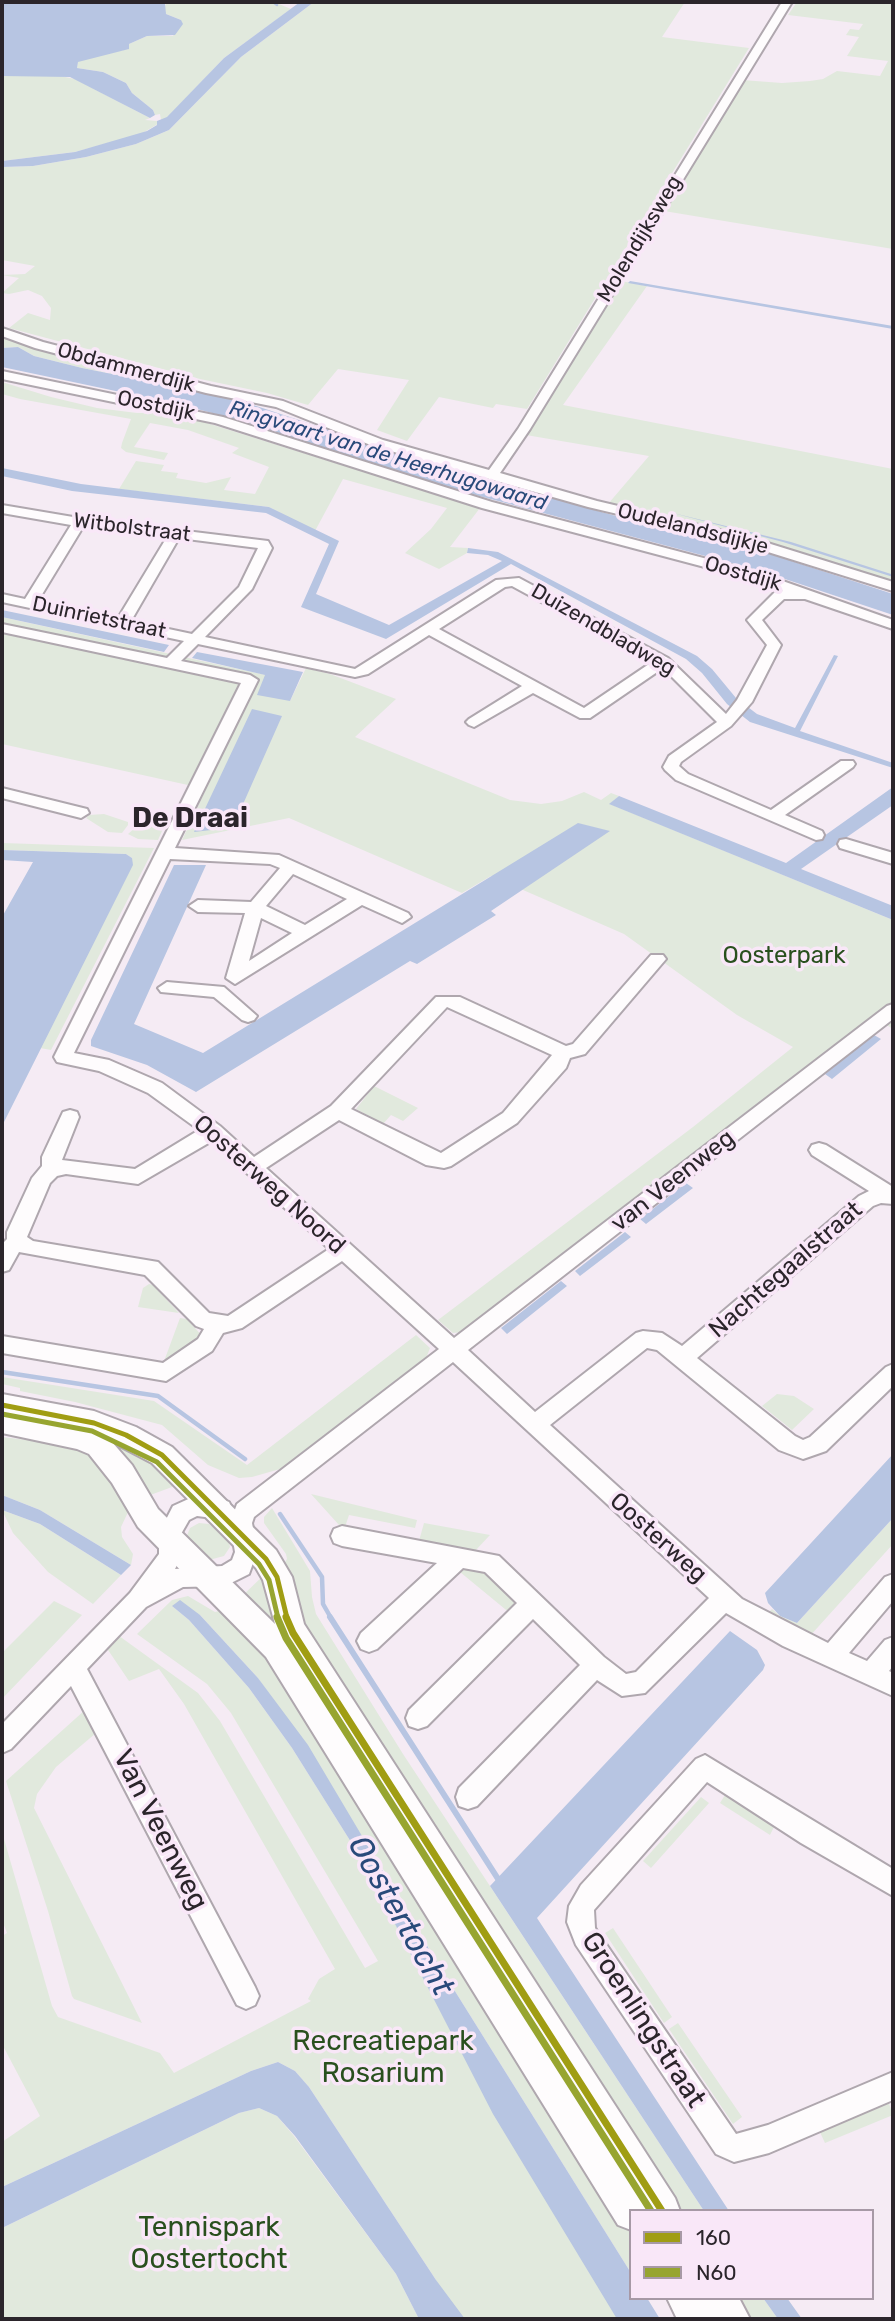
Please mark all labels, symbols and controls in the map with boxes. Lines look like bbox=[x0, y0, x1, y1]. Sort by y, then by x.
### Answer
street label: Molendijksweg bbox=[592, 171, 688, 307]
street label: Obdammerdijk bbox=[54, 338, 198, 398]
street label: Oostdijk bbox=[115, 385, 197, 427]
water label: Ringvaart van de Heerhugowaard bbox=[226, 396, 550, 516]
street label: Oudelandsdijkje bbox=[615, 498, 771, 560]
street label: Witbolstraat bbox=[72, 508, 192, 548]
street label: Oostdijk bbox=[702, 551, 784, 597]
street label: Duizendbladweg bbox=[526, 579, 680, 681]
street label: Duinrietstraat bbox=[30, 592, 168, 644]
district label: De Draai bbox=[132, 802, 248, 836]
park label: Oosterpark bbox=[722, 942, 846, 970]
street label: Oosterweg Noord bbox=[187, 1109, 351, 1261]
street label: van Veenweg bbox=[605, 1124, 741, 1238]
street label: Nachtegaalstraat bbox=[704, 1196, 868, 1344]
street label: Oosterweg bbox=[603, 1487, 713, 1589]
street label: Van Veenweg bbox=[105, 1744, 215, 1916]
water label: Oostertocht bbox=[339, 1829, 461, 2003]
street label: Groenlingstraat bbox=[574, 1926, 712, 2114]
park label: Recreatiepark Rosarium bbox=[292, 2025, 474, 2091]
legend bbox=[629, 2209, 874, 2300]
park label: Tennispark Oostertocht bbox=[131, 2211, 287, 2277]
text: 160 bbox=[696, 2225, 731, 2250]
text: N60 bbox=[696, 2260, 737, 2285]

